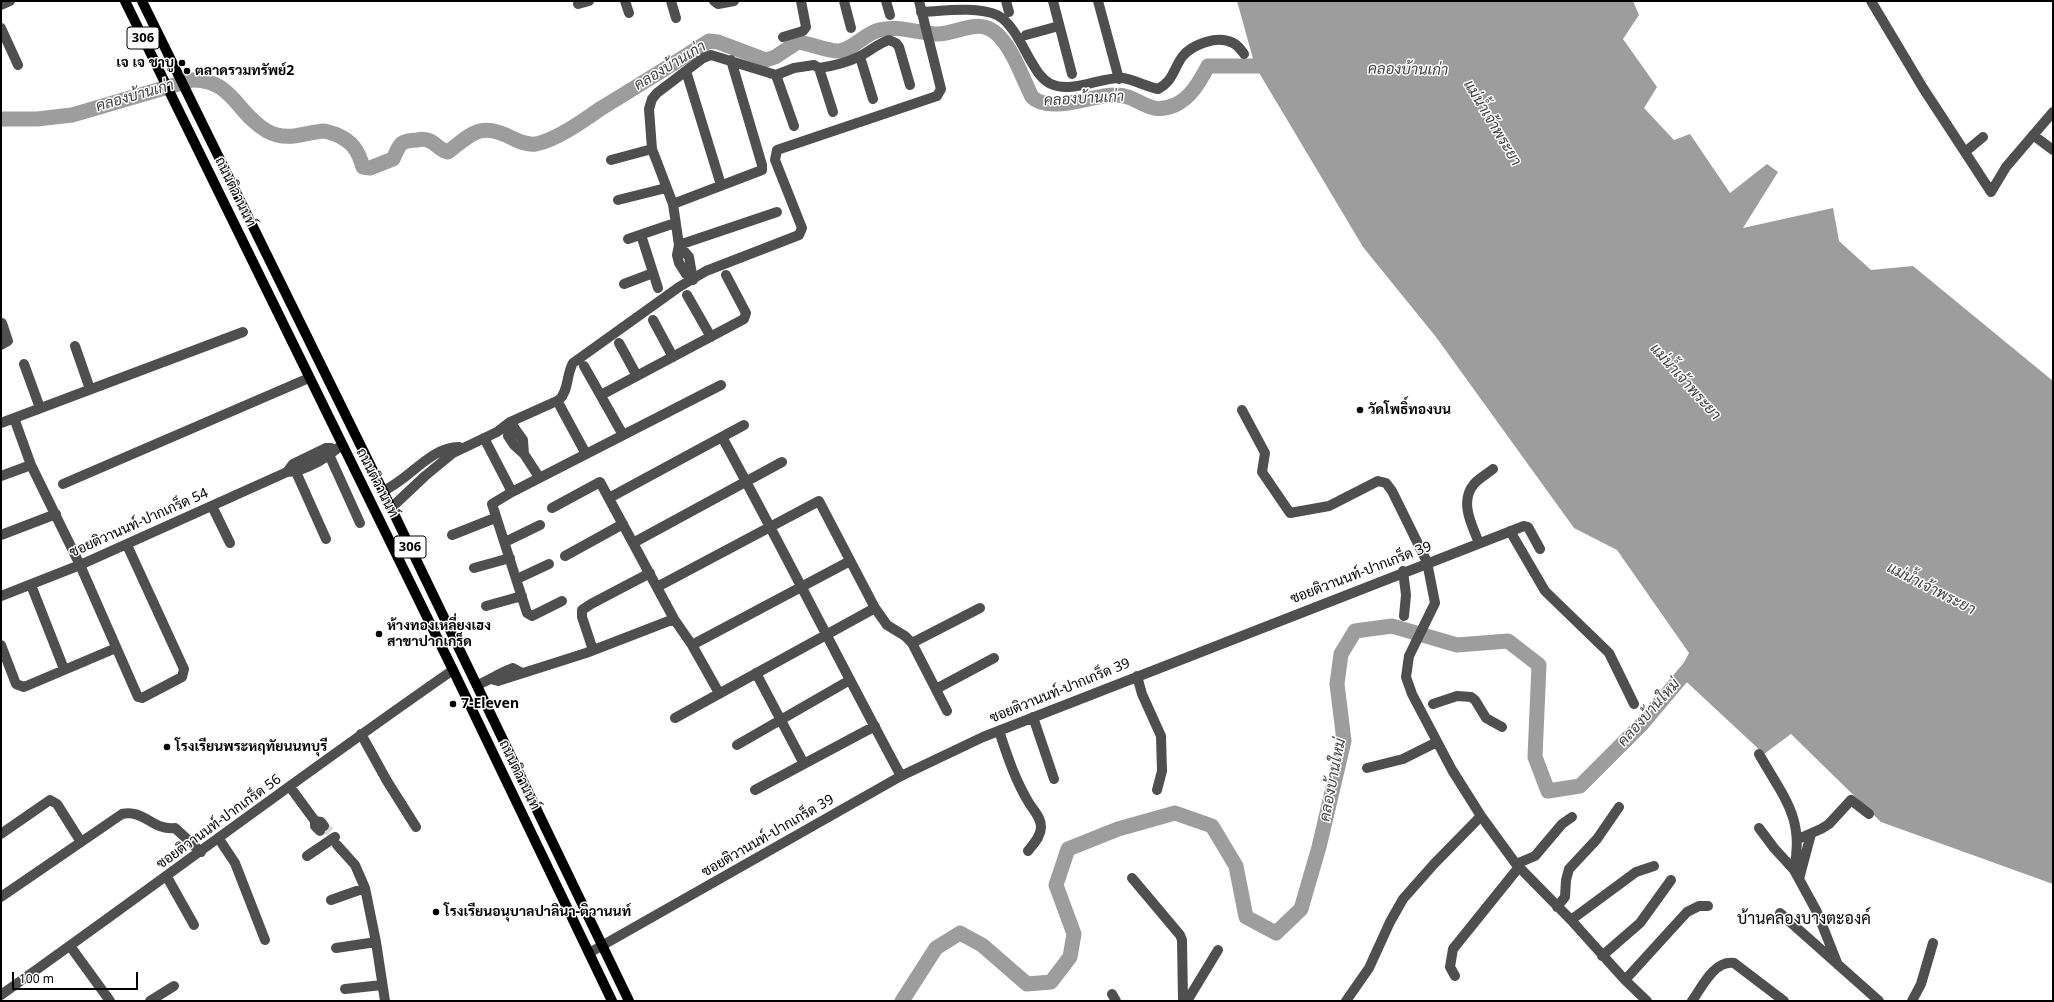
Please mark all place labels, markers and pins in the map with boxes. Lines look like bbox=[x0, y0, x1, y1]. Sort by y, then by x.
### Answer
place label: เจ เจ ชาบู bbox=[116, 55, 174, 71]
marker: เจ เจ ชาบู bbox=[177, 58, 187, 68]
place label: ตลาดรวมทรัพย์2 bbox=[195, 63, 294, 79]
marker: ตลาดรวมทรัพย์2 bbox=[182, 66, 192, 76]
place label: วัดโพธิ์ทองบน bbox=[1368, 402, 1451, 418]
marker: วัดโพธิ์ทองบน bbox=[1355, 405, 1365, 415]
place label: ห้างทองเหลี่ยงเฮง สาขาปากเกร็ด bbox=[387, 618, 491, 650]
marker: ห้างทองเหลี่ยงเฮง สาขาปากเกร็ด bbox=[374, 629, 384, 639]
place label: 7-Eleven bbox=[461, 696, 519, 712]
marker: 7-Eleven bbox=[448, 699, 458, 709]
place label: โรงเรียนพระหฤทัยนนทบุรี bbox=[175, 739, 327, 755]
marker: โรงเรียนพระหฤทัยนนทบุรี bbox=[162, 742, 172, 752]
place label: โรงเรียนอนุบาลปาลินา-ติวานนท์ bbox=[444, 904, 631, 920]
marker: โรงเรียนอนุบาลปาลินา-ติวานนท์ bbox=[431, 907, 441, 917]

